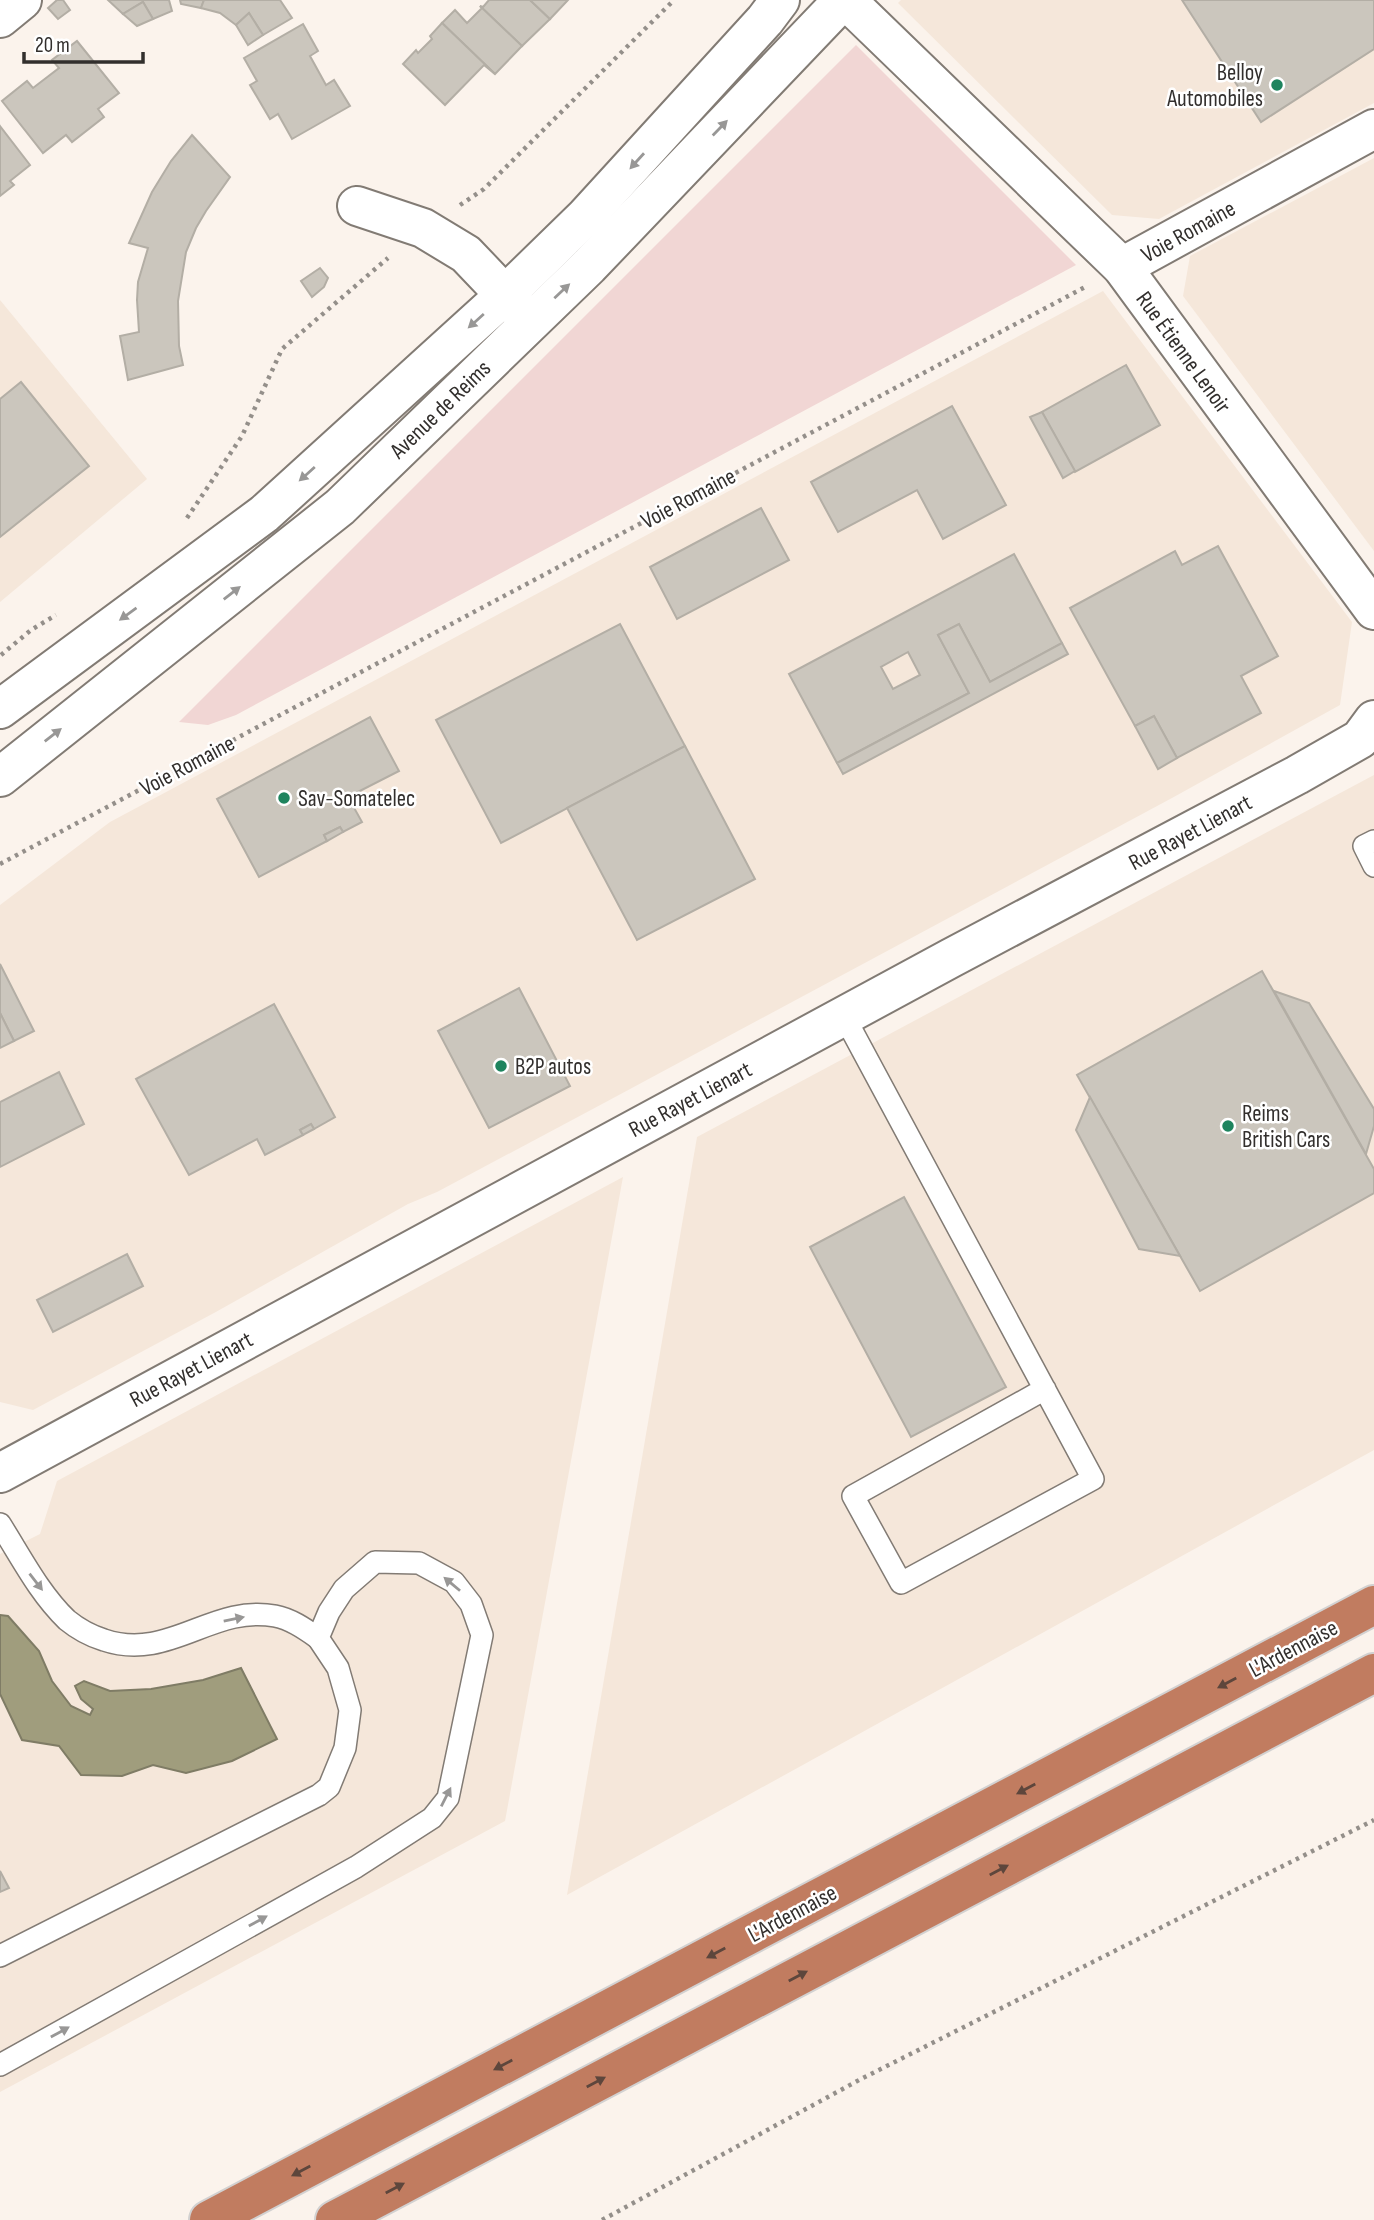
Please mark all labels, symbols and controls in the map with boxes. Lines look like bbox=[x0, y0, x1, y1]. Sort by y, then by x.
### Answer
scale bar bbox=[24, 21, 144, 65]
text: 20 m bbox=[35, 33, 70, 58]
place label: Belloy Automobiles bbox=[1166, 59, 1263, 113]
marker: Belloy Automobiles bbox=[1269, 77, 1285, 93]
one-way arrow bbox=[712, 120, 728, 137]
one-way arrow bbox=[629, 152, 645, 169]
street label: Voie Romaine bbox=[1137, 195, 1240, 269]
one-way arrow bbox=[553, 284, 570, 300]
street label: Rue Étienne Lenoir bbox=[1130, 286, 1237, 419]
one-way arrow bbox=[467, 313, 484, 328]
street label: Avenue de Reims bbox=[384, 355, 497, 465]
street label: Voie Romaine bbox=[636, 462, 741, 535]
one-way arrow bbox=[299, 466, 316, 482]
one-way arrow bbox=[222, 586, 240, 601]
one-way arrow bbox=[119, 607, 137, 621]
one-way arrow bbox=[44, 727, 62, 742]
street label: Voie Romaine bbox=[135, 729, 240, 802]
place label: Sav-Somatelec bbox=[298, 785, 415, 813]
street label: Rue Rayet Lienart bbox=[1124, 789, 1257, 877]
marker: Sav-Somatelec bbox=[276, 790, 292, 806]
place label: B2P autos bbox=[515, 1053, 591, 1081]
street label: Rue Rayet Lienart bbox=[624, 1056, 757, 1144]
marker: B2P autos bbox=[493, 1058, 509, 1074]
place label: Reims British Cars bbox=[1242, 1100, 1330, 1154]
marker: Reims British Cars bbox=[1220, 1118, 1236, 1134]
street label: Rue Rayet Lienart bbox=[125, 1326, 258, 1414]
one-way arrow bbox=[28, 1573, 43, 1590]
one-way arrow bbox=[443, 1576, 461, 1592]
one-way arrow bbox=[224, 1613, 246, 1624]
street label: L'Ardennaise bbox=[1244, 1614, 1343, 1684]
one-way arrow bbox=[1217, 1677, 1237, 1689]
one-way arrow bbox=[1016, 1784, 1036, 1795]
one-way arrow bbox=[439, 1787, 451, 1807]
one-way arrow bbox=[989, 1865, 1009, 1876]
street label: L'Ardennaise bbox=[743, 1879, 842, 1949]
one-way arrow bbox=[249, 1915, 268, 1927]
one-way arrow bbox=[706, 1946, 726, 1958]
one-way arrow bbox=[788, 1971, 808, 1982]
one-way arrow bbox=[50, 2026, 69, 2038]
one-way arrow bbox=[493, 2059, 512, 2071]
one-way arrow bbox=[587, 2077, 607, 2089]
one-way arrow bbox=[291, 2166, 311, 2177]
one-way arrow bbox=[385, 2182, 405, 2194]

